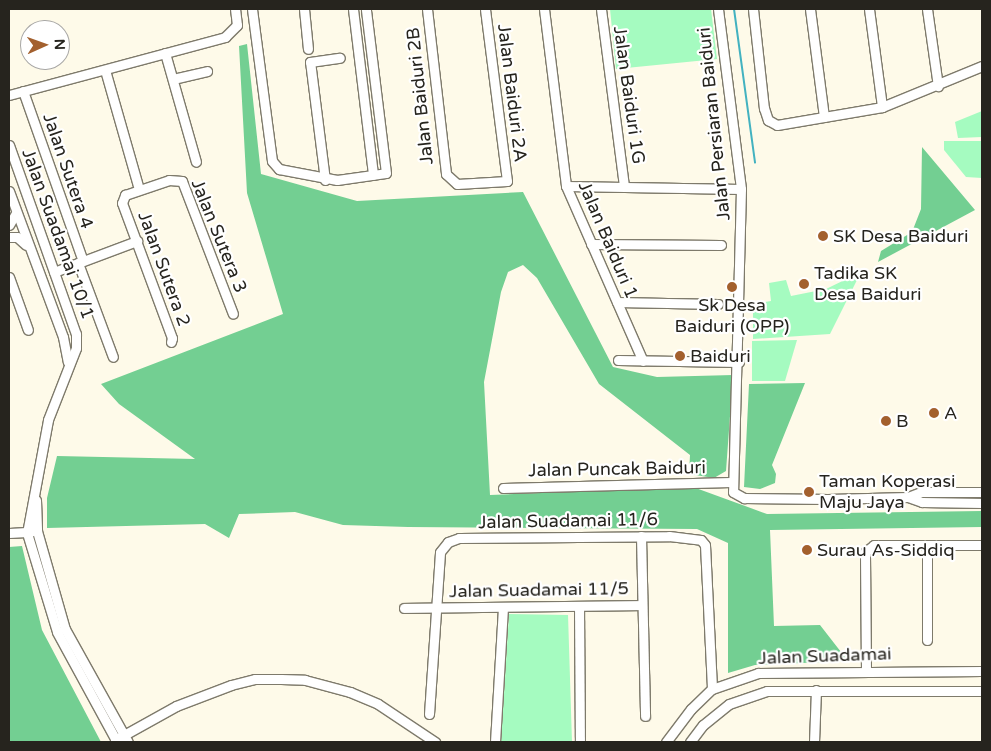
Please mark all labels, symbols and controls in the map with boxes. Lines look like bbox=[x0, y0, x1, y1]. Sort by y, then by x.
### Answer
north arrow bbox=[20, 20, 70, 70]
street label: Jalan Baiduri 2A bbox=[493, 23, 531, 163]
street label: Jalan Baiduri 1G bbox=[609, 25, 649, 165]
street label: Jalan Baiduri 2B bbox=[402, 26, 438, 166]
street label: Jalan Persiaran Baiduri bbox=[693, 26, 735, 222]
text: N bbox=[51, 39, 68, 50]
street label: Jalan Sutera 4 bbox=[38, 110, 98, 232]
street label: Jalan Suadamai 10/1 bbox=[17, 146, 99, 322]
street label: Jalan Sutera 3 bbox=[186, 176, 252, 296]
street label: Jalan Baiduri 1 bbox=[574, 178, 642, 302]
street label: Jalan Sutera 2 bbox=[133, 209, 195, 329]
place label: SK Desa Baiduri bbox=[833, 225, 968, 247]
marker: SK Desa Baiduri bbox=[817, 230, 829, 242]
place label: Tadika SK Desa Baiduri bbox=[814, 263, 922, 306]
marker: Tadika SK Desa Baiduri bbox=[798, 278, 810, 290]
marker: Sk Desa Baiduri (OPP) bbox=[726, 281, 738, 293]
place label: Sk Desa Baiduri (OPP) bbox=[675, 295, 789, 338]
place label: Baiduri bbox=[690, 345, 751, 367]
marker: Baiduri bbox=[674, 350, 686, 362]
place label: A bbox=[944, 402, 957, 424]
marker: A bbox=[928, 407, 940, 419]
place label: B bbox=[896, 410, 908, 432]
marker: B bbox=[880, 415, 892, 427]
street label: Jalan Puncak Baiduri bbox=[528, 457, 706, 481]
place label: Taman Koperasi Maju Jaya bbox=[819, 471, 956, 514]
marker: Taman Koperasi Maju Jaya bbox=[803, 486, 815, 498]
street label: Jalan Suadamai 11/6 bbox=[478, 509, 658, 533]
place label: Surau As-Siddiq bbox=[817, 539, 955, 561]
marker: Surau As-Siddiq bbox=[801, 544, 813, 556]
street label: Jalan Suadamai 11/5 bbox=[449, 578, 629, 602]
street label: Jalan Suadamai bbox=[758, 643, 892, 669]

